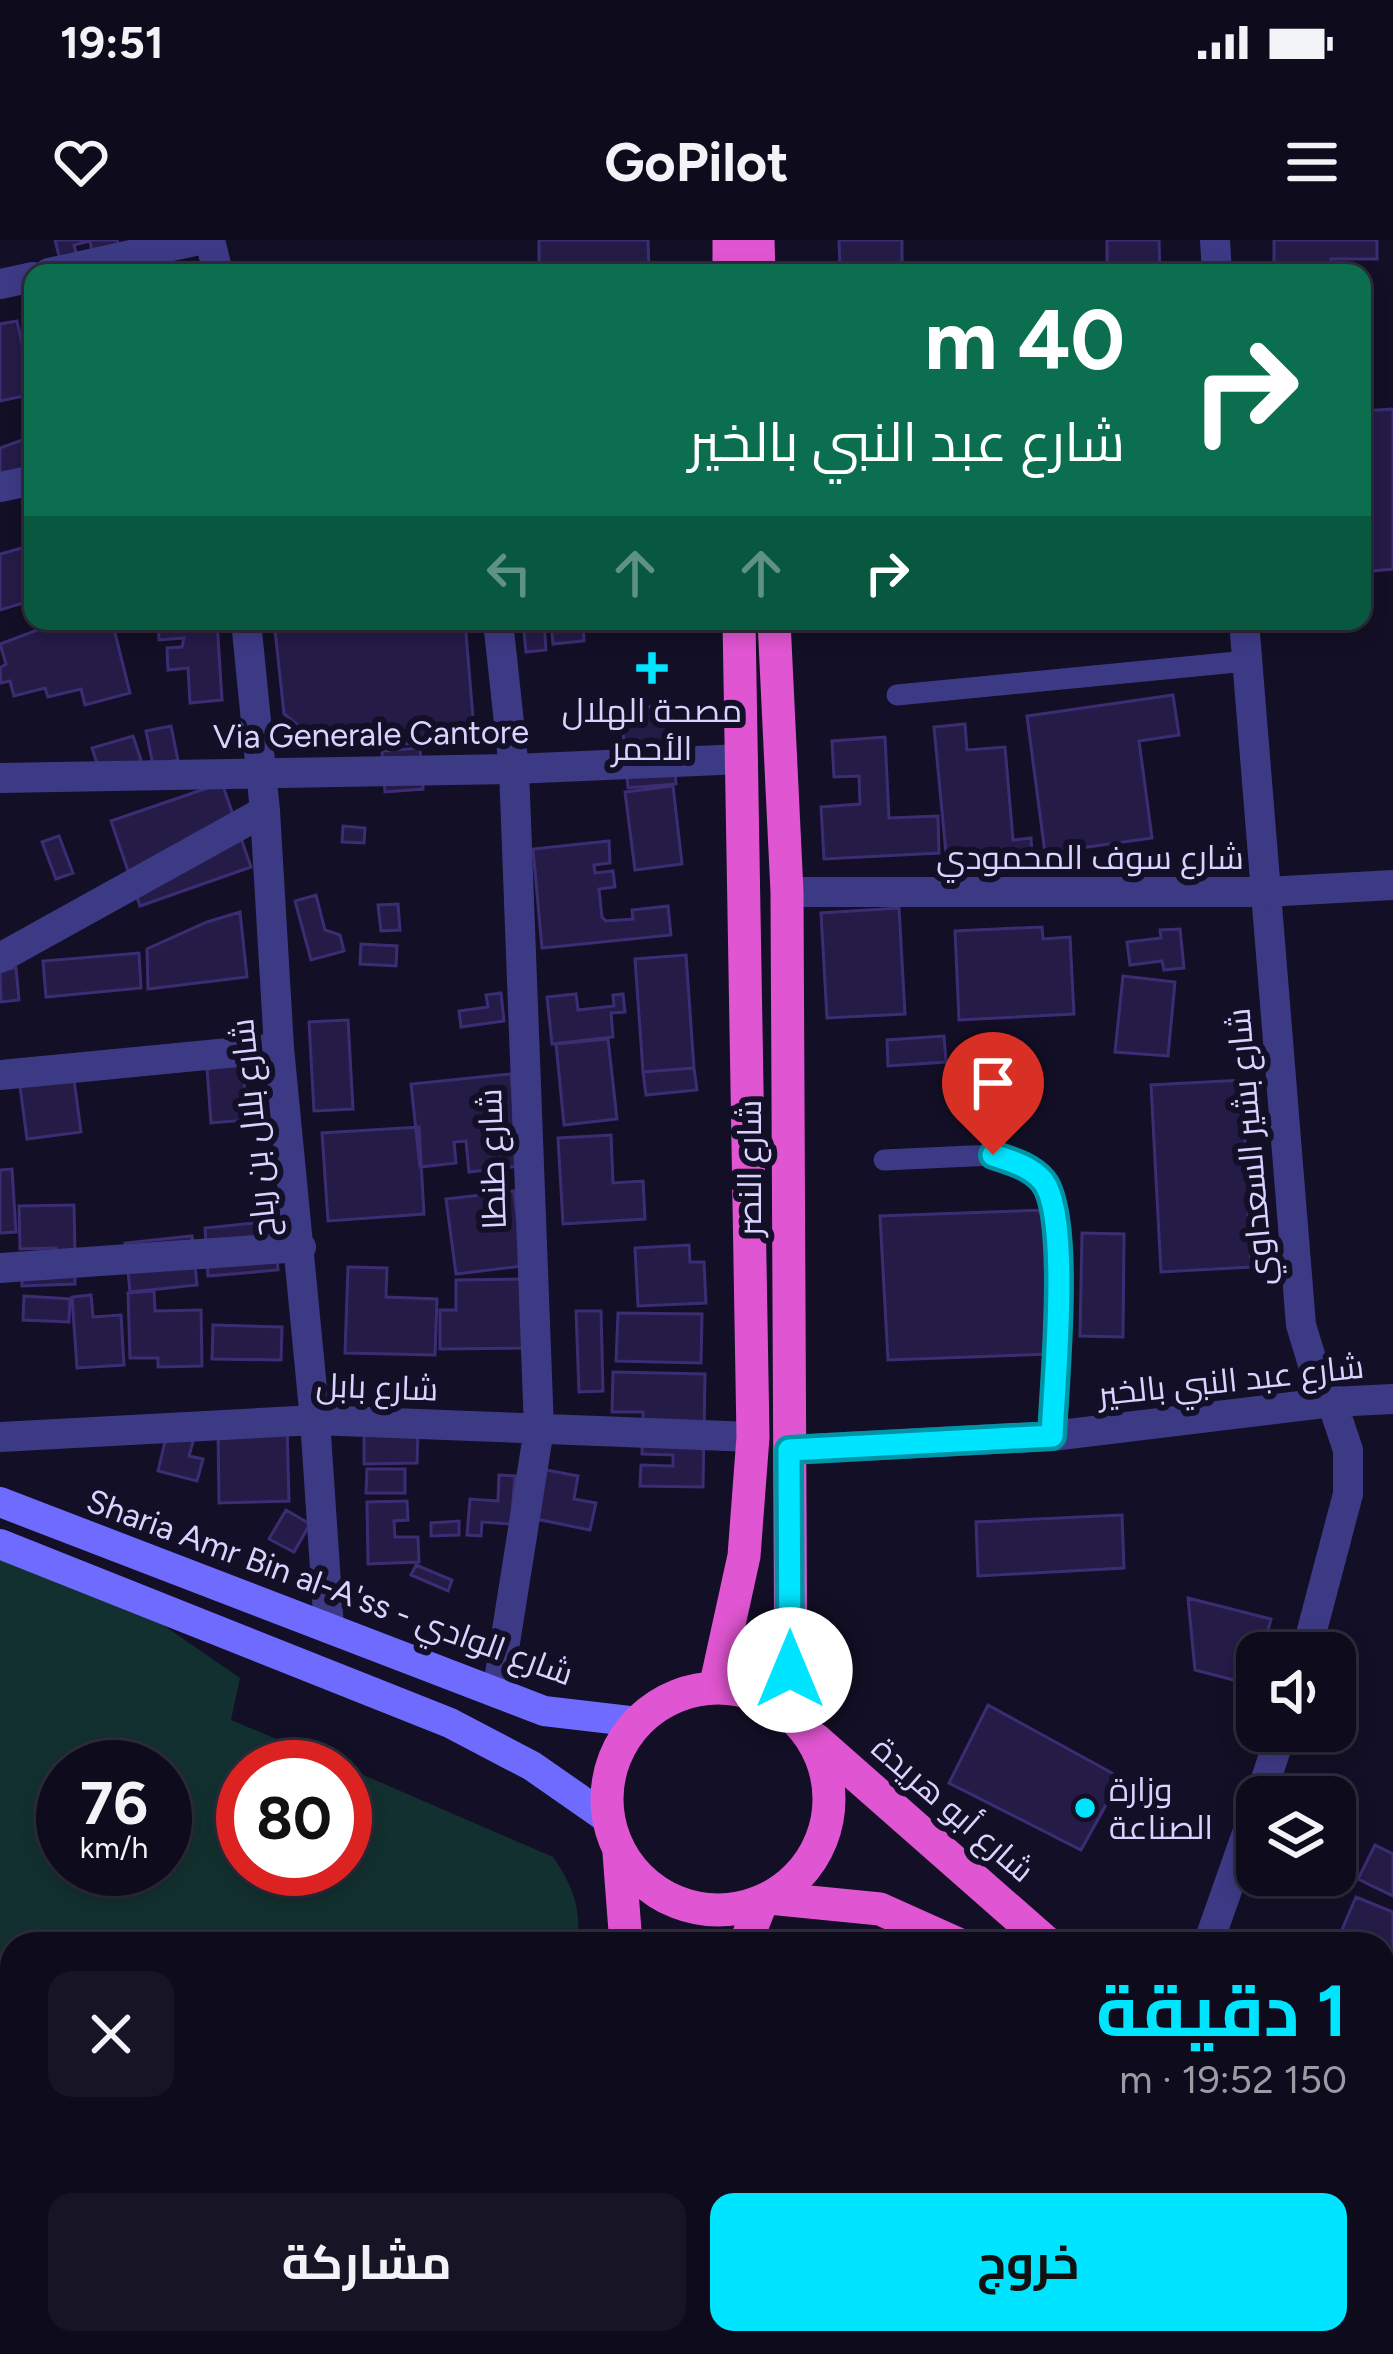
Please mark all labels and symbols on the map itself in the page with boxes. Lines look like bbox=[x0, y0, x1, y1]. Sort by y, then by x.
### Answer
marker: مصحة الهلال الأحمر bbox=[636, 652, 668, 684]
place label: مصحة الهلال الأحمر bbox=[562, 691, 742, 768]
street label: Via Generale Cantore bbox=[213, 712, 529, 756]
street label: شارع سوف المحمودي bbox=[936, 838, 1244, 883]
street label: شارع بشير السعداوي bbox=[1218, 1006, 1288, 1287]
street label: شارع بلال بن رباح bbox=[222, 1016, 287, 1239]
pin bbox=[942, 1032, 1044, 1155]
street label: شارع طنطا bbox=[470, 1088, 517, 1230]
street label: شارع النصر bbox=[730, 1100, 772, 1238]
street label: شارع عبد النبي بالخير bbox=[1094, 1347, 1366, 1420]
street label: شارع بابل bbox=[315, 1365, 439, 1412]
street label: Sharia Amr Bin al-A'ss - شارع الوادي bbox=[80, 1481, 578, 1699]
position arrow bbox=[727, 1607, 853, 1733]
street label: شارع أبو هريدة bbox=[862, 1727, 1042, 1892]
speed limit sign: 80 bbox=[216, 1740, 372, 1896]
place label: وزارة الصناعة bbox=[1109, 1770, 1213, 1847]
marker: وزارة الصناعة bbox=[1072, 1795, 1098, 1821]

